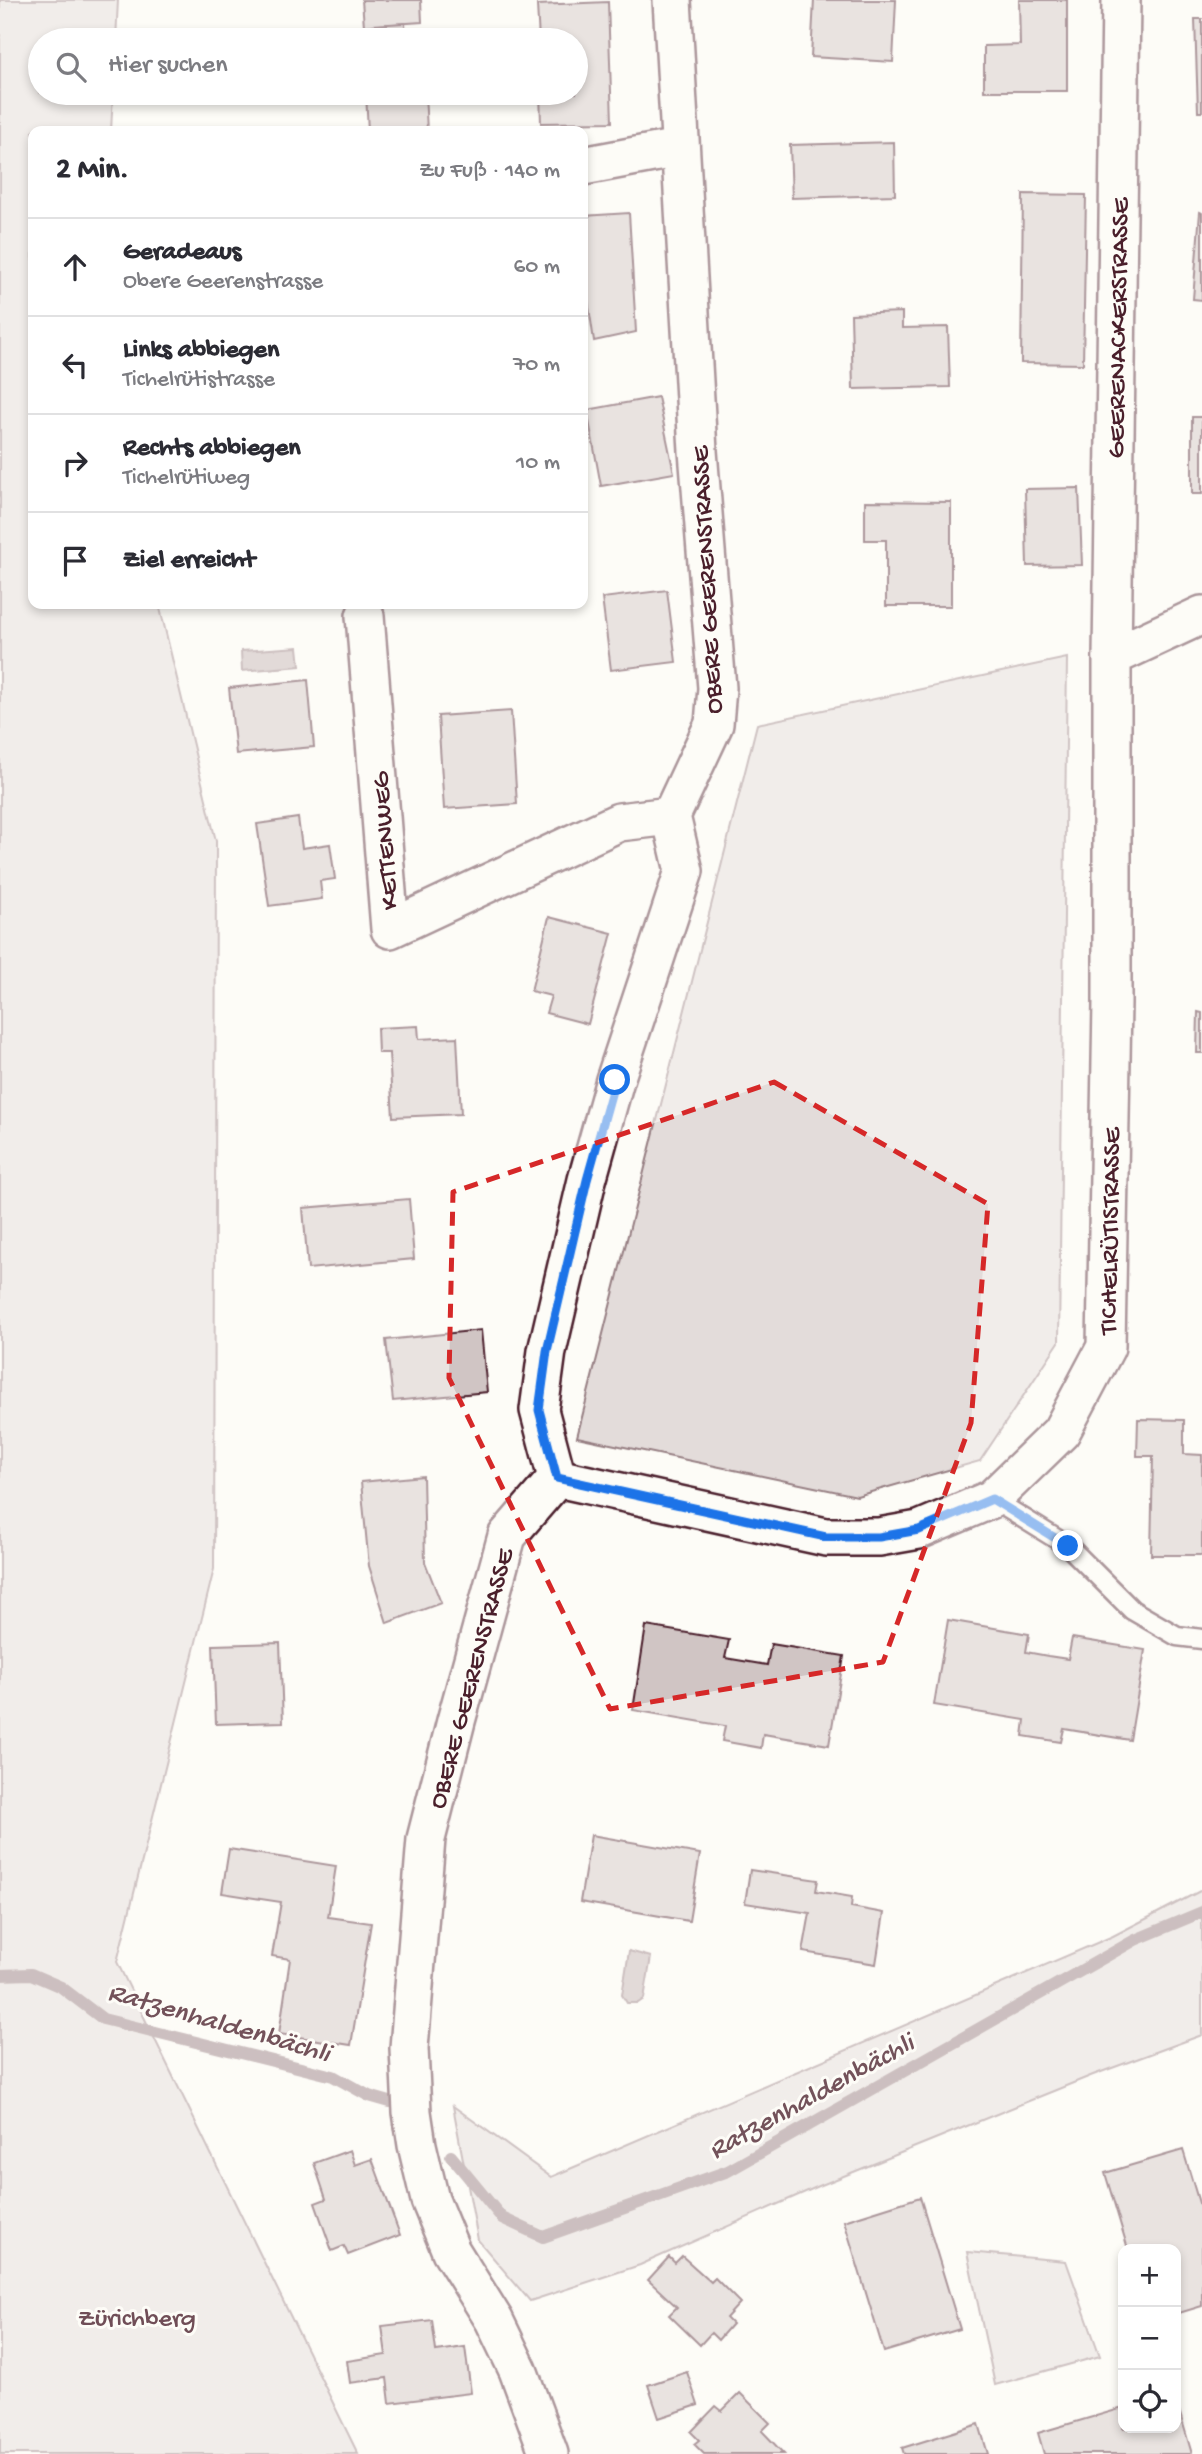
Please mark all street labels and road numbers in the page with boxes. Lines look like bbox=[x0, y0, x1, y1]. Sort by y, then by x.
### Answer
street label: GEERENACKERSTRASSE bbox=[1103, 197, 1138, 459]
street label: OBERE GEERENSTRASSE bbox=[687, 444, 732, 714]
street label: KETTENWEG bbox=[367, 769, 408, 911]
street label: TICHELRÜTISTRASSE bbox=[1095, 1126, 1130, 1337]
street label: OBERE GEERENSTRASSE bbox=[424, 1545, 523, 1813]

